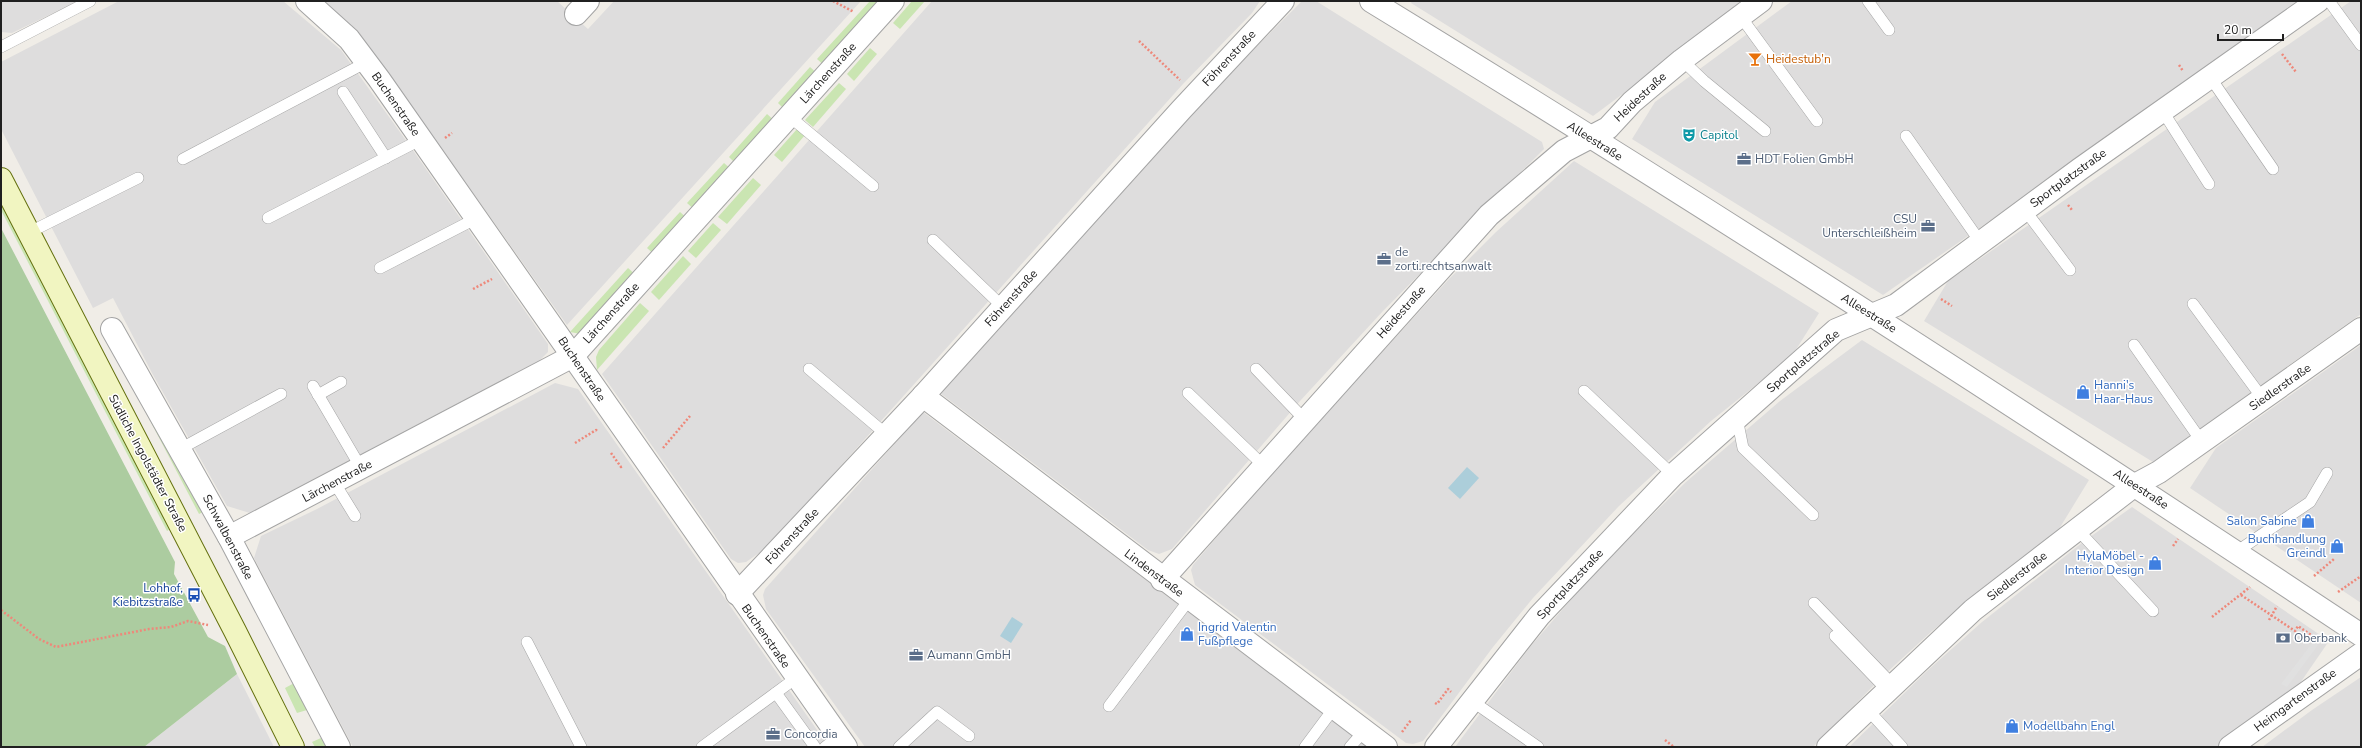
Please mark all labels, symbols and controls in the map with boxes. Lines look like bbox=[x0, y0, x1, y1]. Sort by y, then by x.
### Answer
scale bar bbox=[2218, 16, 2283, 42]
text: 20 m bbox=[2224, 22, 2252, 38]
street label: Föhrenstraße bbox=[1199, 26, 1259, 90]
street label: Lärchenstraße bbox=[796, 39, 860, 107]
bar icon: Heidestub'n bbox=[1747, 51, 1763, 67]
place label: Heidestub'n bbox=[1766, 51, 1831, 67]
street label: Buchenstraße bbox=[368, 69, 424, 139]
street label: Heidestraße bbox=[1610, 69, 1670, 125]
street label: Alleestraße bbox=[1564, 118, 1626, 164]
theatre icon: Capitol bbox=[1681, 127, 1697, 143]
place label: Capitol bbox=[1700, 127, 1739, 143]
street label: Sportplatzstraße bbox=[2027, 145, 2109, 211]
office icon: HDT Folien GmbH bbox=[1736, 151, 1752, 167]
place label: HDT Folien GmbH bbox=[1755, 151, 1854, 167]
place label: CSU Unterschleißheim bbox=[1822, 211, 1917, 241]
office icon: CSU Unterschleißheim bbox=[1920, 218, 1936, 234]
place label: de zorti.rechtsanwalt bbox=[1395, 244, 1492, 274]
office icon: de zorti.rechtsanwalt bbox=[1376, 251, 1392, 267]
street label: Föhrenstraße bbox=[981, 266, 1041, 330]
street label: Lärchenstraße bbox=[579, 279, 643, 347]
street label: Heidestraße bbox=[1373, 282, 1429, 342]
street label: Alleestraße bbox=[1838, 290, 1900, 336]
street label: Sportplatzstraße bbox=[1763, 326, 1843, 396]
street label: Buchenstraße bbox=[554, 334, 610, 404]
street label: Siedlerstraße bbox=[2246, 360, 2314, 414]
place label: Hanni's Haar-Haus bbox=[2094, 377, 2153, 407]
shop icon: Hanni's Haar-Haus bbox=[2075, 384, 2091, 400]
street label: Südliche Ingolstädter Straße bbox=[105, 391, 191, 535]
street label: Lärchenstraße bbox=[299, 456, 375, 506]
street label: Alleestraße bbox=[2110, 465, 2172, 513]
street label: Schwalbenstraße bbox=[199, 492, 257, 582]
street label: Föhrenstraße bbox=[762, 504, 822, 568]
place label: Salon Sabine bbox=[2226, 513, 2297, 529]
shop icon: Salon Sabine bbox=[2300, 513, 2316, 529]
place label: Buchhandlung Greindl bbox=[2248, 531, 2326, 561]
shop icon: Buchhandlung Greindl bbox=[2329, 538, 2345, 554]
street label: Lindenstraße bbox=[1121, 545, 1187, 601]
street label: Sportplatzstraße bbox=[1533, 545, 1607, 623]
street label: Siedlerstraße bbox=[1984, 548, 2050, 604]
place label: HylaMöbel - Interior Design bbox=[2065, 548, 2144, 578]
shop icon: HylaMöbel - Interior Design bbox=[2147, 555, 2163, 571]
place label: Lohhof, Kiebitzstraße bbox=[113, 580, 183, 610]
bus stop icon: Lohhof, Kiebitzstraße bbox=[186, 587, 202, 603]
street label: Buchenstraße bbox=[738, 601, 794, 671]
place label: Ingrid Valentin Fußpflege bbox=[1198, 619, 1277, 649]
shop icon: Ingrid Valentin Fußpflege bbox=[1179, 626, 1195, 642]
bank icon: Oberbank bbox=[2275, 630, 2291, 646]
place label: Oberbank bbox=[2294, 630, 2348, 646]
office icon: Aumann GmbH bbox=[908, 647, 924, 663]
place label: Aumann GmbH bbox=[927, 647, 1011, 663]
street label: Heimgartenstraße bbox=[2251, 665, 2339, 735]
shop icon: Modellbahn Engl bbox=[2004, 718, 2020, 734]
place label: Modellbahn Engl bbox=[2023, 718, 2115, 734]
office icon: Concordia bbox=[765, 726, 781, 742]
place label: Concordia bbox=[784, 726, 838, 742]

